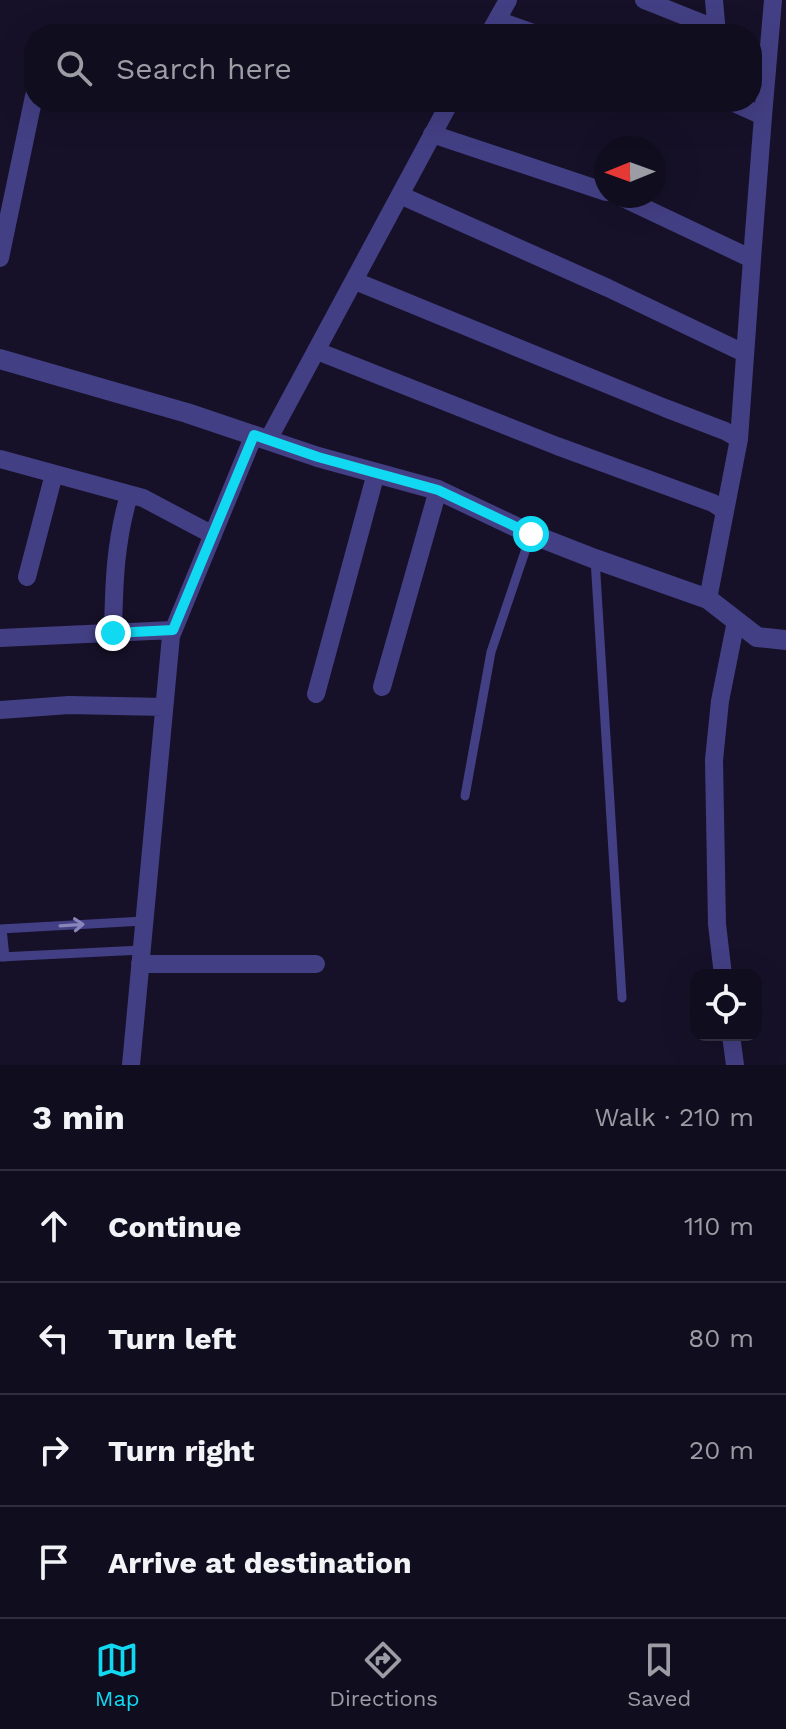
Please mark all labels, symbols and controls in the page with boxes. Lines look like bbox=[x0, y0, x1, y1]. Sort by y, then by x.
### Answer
search box bbox=[24, 24, 762, 112]
icon: search bbox=[52, 46, 96, 90]
text: Search here bbox=[116, 51, 292, 86]
north arrow bbox=[594, 136, 666, 208]
route start bbox=[513, 516, 549, 552]
route end bbox=[95, 615, 131, 651]
one-way arrow bbox=[58, 917, 85, 932]
map controls bbox=[690, 969, 762, 1041]
button: locate bbox=[690, 969, 762, 1041]
text: 3 min bbox=[32, 1097, 125, 1137]
text: Walk · 210 m bbox=[594, 1102, 754, 1132]
icon: ahead bbox=[32, 1204, 76, 1248]
text: Continue bbox=[108, 1209, 241, 1244]
text: 110 m bbox=[684, 1211, 754, 1241]
icon: left bbox=[32, 1316, 76, 1360]
text: Turn left bbox=[108, 1321, 236, 1356]
text: 80 m bbox=[688, 1323, 754, 1353]
icon: right bbox=[32, 1428, 76, 1472]
text: Turn right bbox=[108, 1433, 254, 1468]
text: 20 m bbox=[689, 1435, 754, 1465]
icon: arrive bbox=[32, 1540, 76, 1584]
text: Arrive at destination bbox=[108, 1545, 412, 1580]
tab: Map bbox=[95, 1638, 140, 1711]
tab: Directions bbox=[329, 1638, 438, 1711]
tab: Saved bbox=[627, 1638, 691, 1711]

